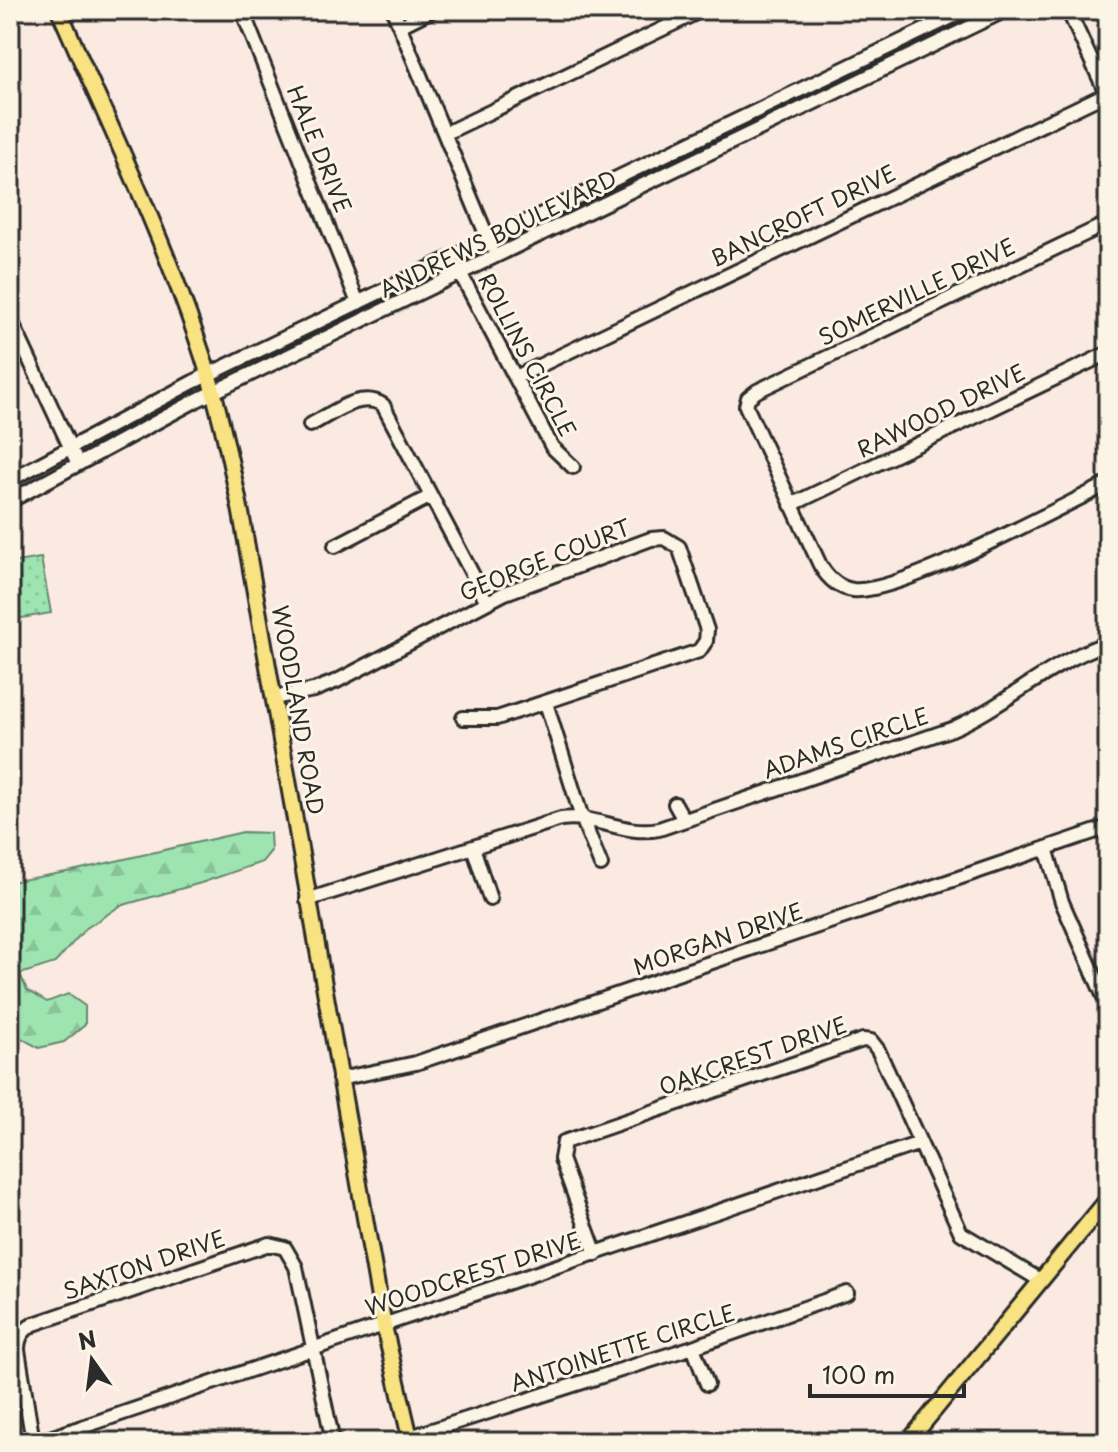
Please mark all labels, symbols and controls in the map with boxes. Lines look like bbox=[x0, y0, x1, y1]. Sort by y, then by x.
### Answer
street label: HALE DRIVE bbox=[280, 80, 361, 217]
street label: BANCROFT DRIVE bbox=[704, 155, 901, 274]
street label: ANDREWS BOULEVARD bbox=[373, 161, 622, 305]
street label: SOMERVILLE DRIVE bbox=[812, 229, 1020, 353]
street label: ROLLINS CIRCLE bbox=[471, 266, 586, 442]
street label: RAWOOD DRIVE bbox=[851, 355, 1030, 465]
street label: GEORGE COURT bbox=[454, 509, 635, 608]
street label: WOODLAND ROAD bbox=[265, 602, 334, 817]
street label: ADAMS CIRCLE bbox=[758, 698, 933, 785]
street label: MORGAN DRIVE bbox=[628, 893, 807, 982]
street label: OAKCREST DRIVE bbox=[654, 1007, 851, 1102]
street label: SAXTON DRIVE bbox=[58, 1220, 229, 1307]
street label: WOODCREST DRIVE bbox=[360, 1222, 585, 1323]
street label: ANTOINETTE CIRCLE bbox=[506, 1295, 739, 1399]
north arrow bbox=[52, 1320, 132, 1400]
text: N bbox=[74, 1321, 99, 1357]
scale bar bbox=[810, 1348, 964, 1398]
text: 100 m bbox=[822, 1356, 895, 1392]

